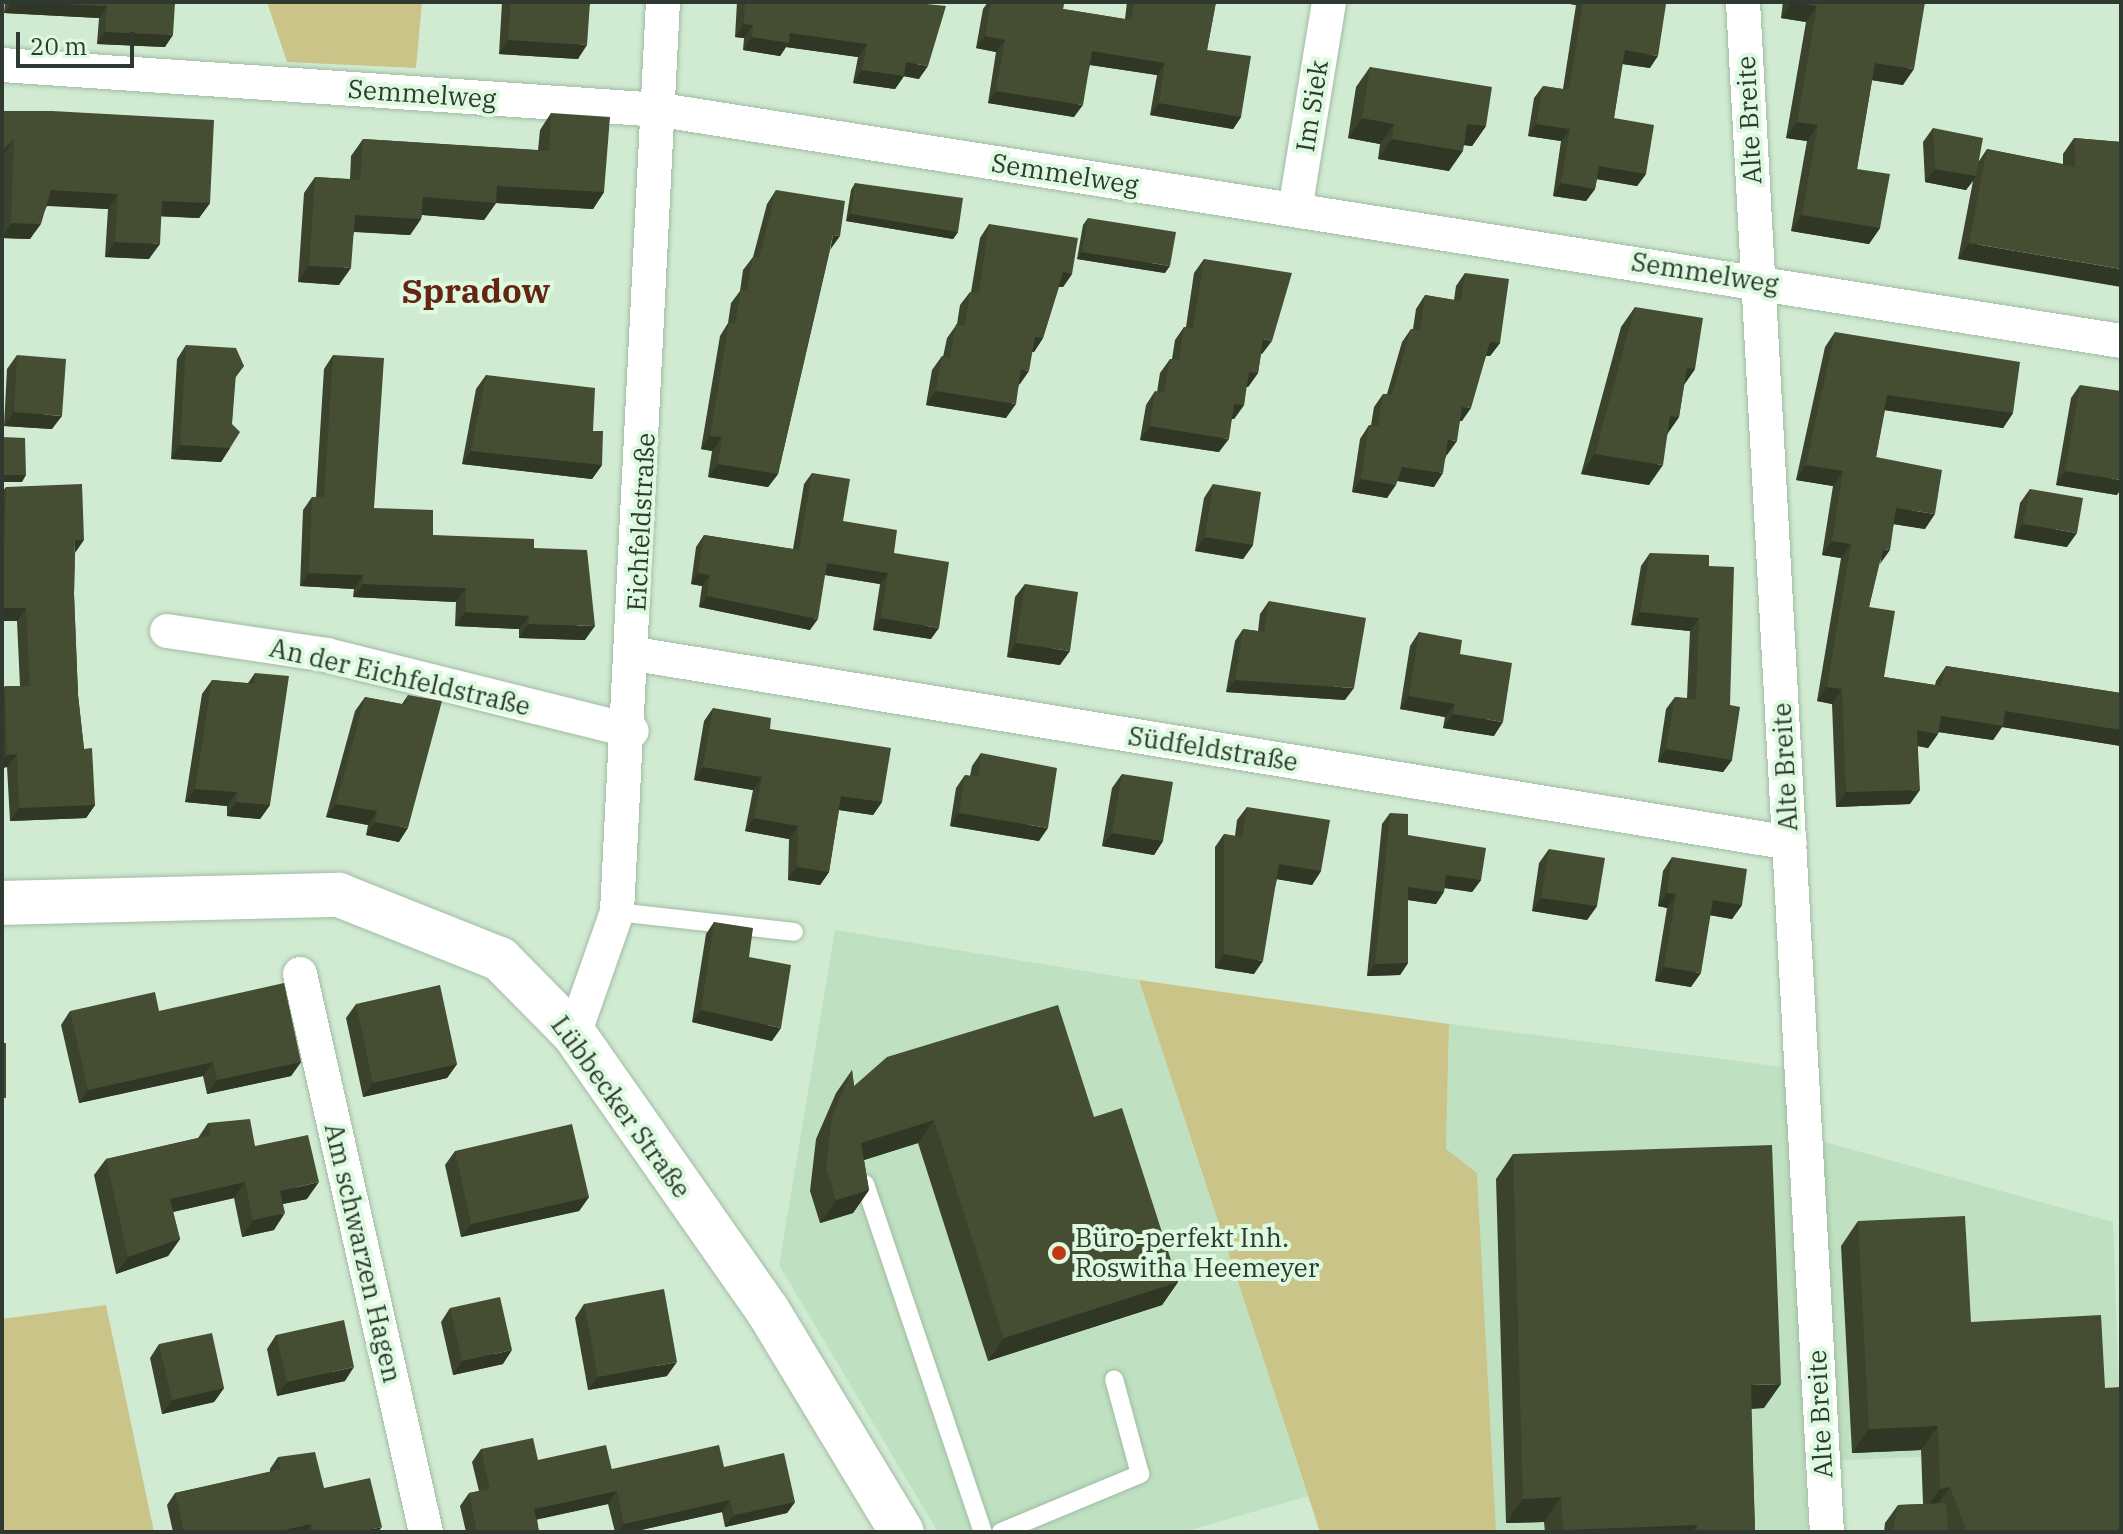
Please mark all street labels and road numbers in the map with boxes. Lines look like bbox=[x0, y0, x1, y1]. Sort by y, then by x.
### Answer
street label: Alte Breite bbox=[1730, 55, 1768, 185]
street label: Im Siek bbox=[1289, 58, 1335, 154]
street label: Semmelweg bbox=[347, 73, 497, 115]
street label: Semmelweg bbox=[989, 147, 1141, 201]
street label: Semmelweg bbox=[1629, 246, 1781, 300]
street label: Eichfeldstraße bbox=[621, 432, 661, 612]
street label: An der Eichfeldstraße bbox=[267, 632, 533, 722]
street label: Alte Breite bbox=[1766, 702, 1804, 832]
street label: Südfeldstraße bbox=[1126, 720, 1300, 778]
street label: Lübbecker Straße bbox=[545, 1010, 697, 1204]
street label: Am schwarzen Hagen bbox=[318, 1120, 408, 1386]
street label: Alte Breite bbox=[1801, 1349, 1839, 1479]

